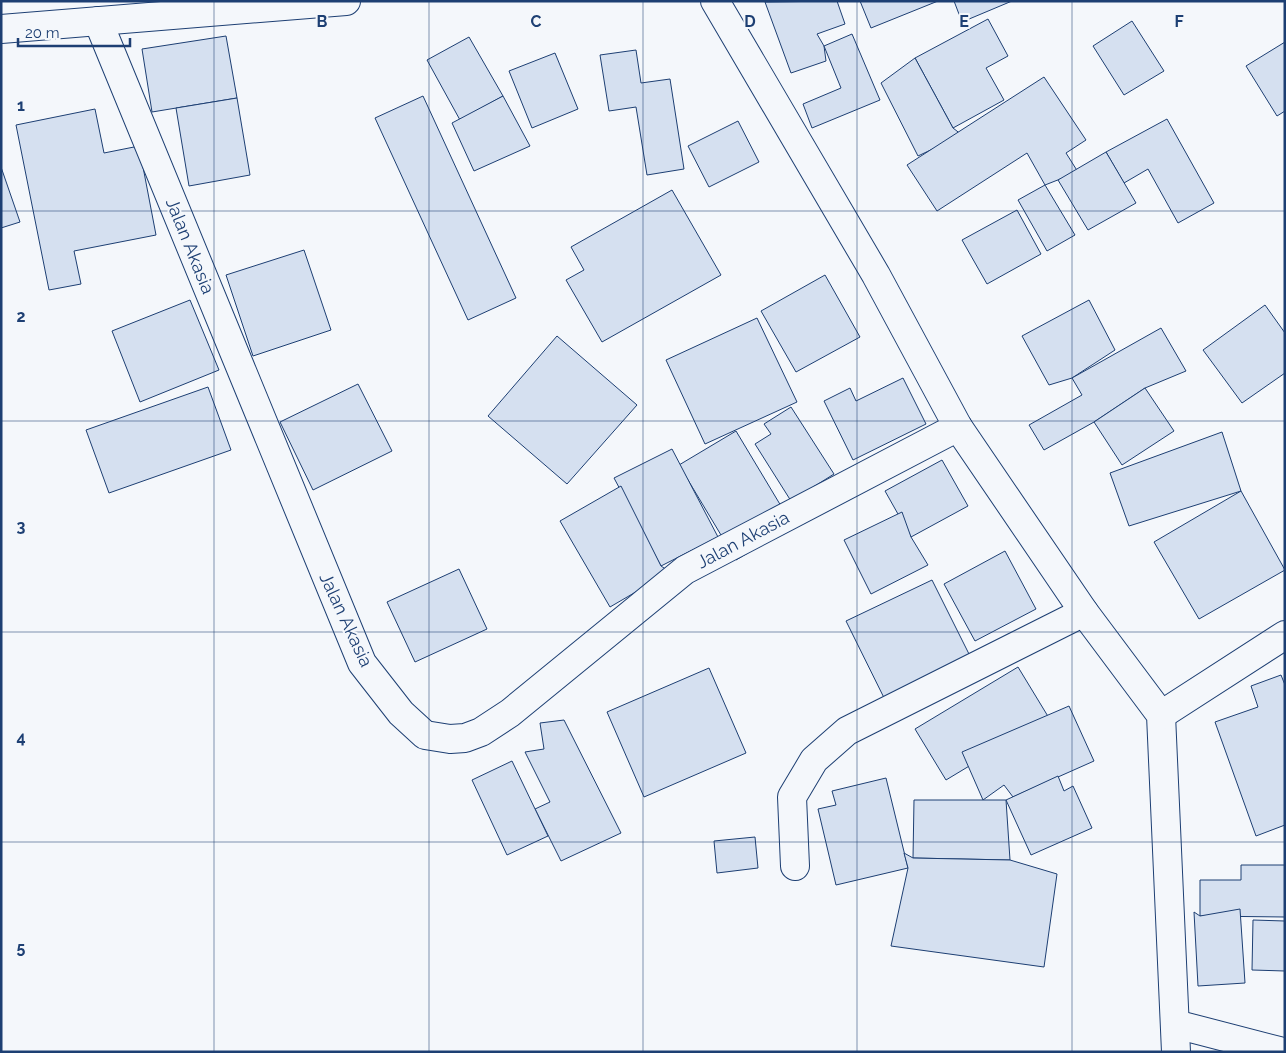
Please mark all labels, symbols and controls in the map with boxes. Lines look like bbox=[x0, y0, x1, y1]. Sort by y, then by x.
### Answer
text: B bbox=[317, 12, 328, 31]
text: C bbox=[531, 12, 542, 31]
text: D bbox=[744, 12, 756, 31]
text: E bbox=[959, 12, 969, 31]
text: F bbox=[1174, 12, 1184, 31]
scale bar bbox=[18, 15, 130, 47]
text: 20 m bbox=[25, 24, 60, 42]
text: 1 bbox=[17, 96, 25, 115]
street label: Jalan Akasia bbox=[162, 195, 219, 297]
text: 2 bbox=[16, 307, 26, 326]
street label: Jalan Akasia bbox=[693, 506, 792, 573]
text: 3 bbox=[17, 517, 26, 536]
street label: Jalan Akasia bbox=[315, 569, 377, 670]
text: 4 bbox=[16, 728, 26, 747]
text: 5 bbox=[17, 938, 26, 957]

